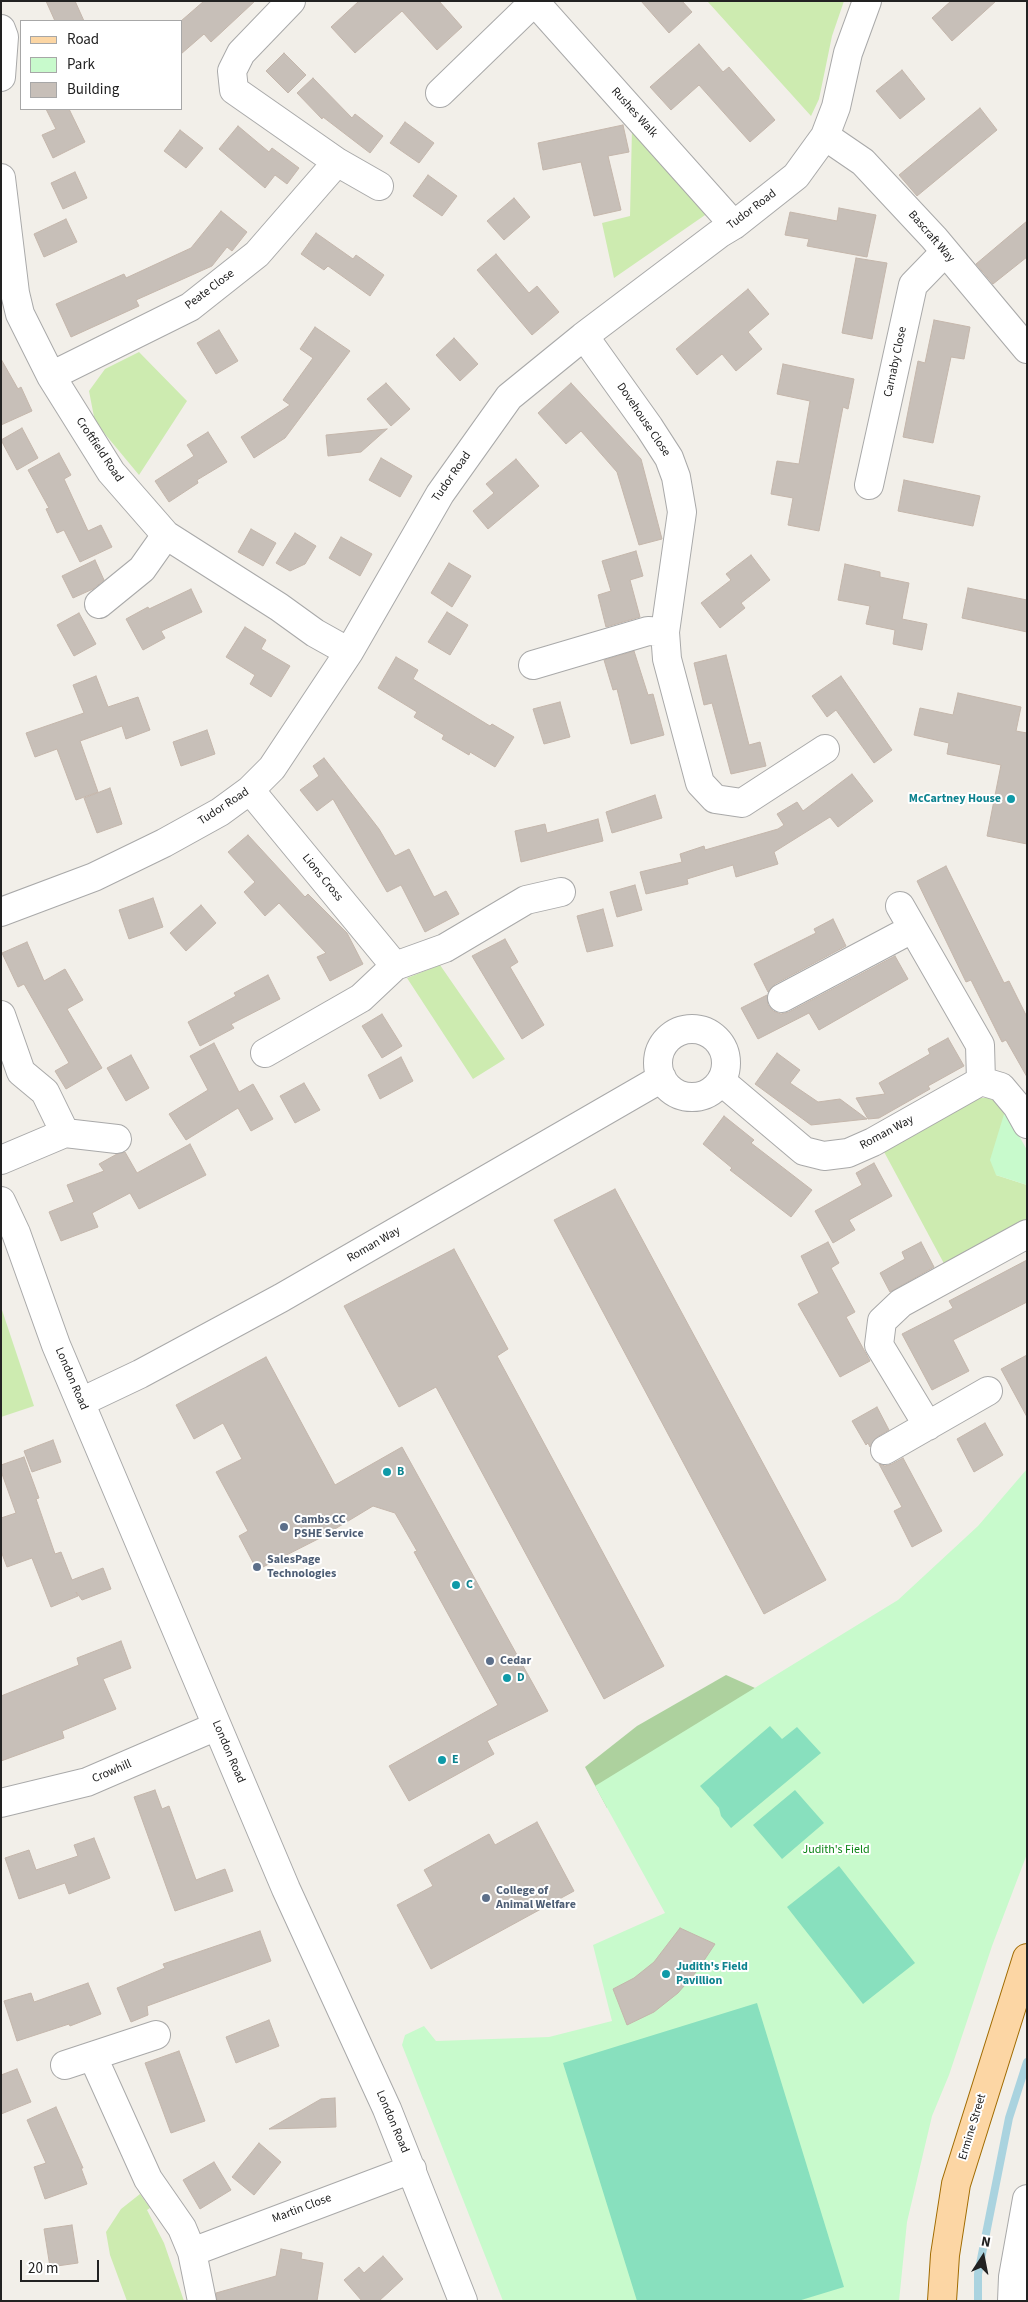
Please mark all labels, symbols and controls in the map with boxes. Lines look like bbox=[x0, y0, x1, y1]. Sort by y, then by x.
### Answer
legend bbox=[20, 20, 182, 110]
text: Road bbox=[67, 29, 99, 50]
text: Park bbox=[67, 54, 95, 75]
text: Building bbox=[67, 79, 119, 100]
street label: Rushes Walk bbox=[608, 85, 660, 141]
street label: Tudor Road bbox=[725, 187, 779, 233]
street label: Bascraft Way bbox=[905, 208, 957, 266]
street label: Peate Close bbox=[183, 267, 237, 313]
street label: Carnaby Close bbox=[882, 325, 910, 399]
street label: Dovehouse Close bbox=[613, 380, 673, 460]
street label: Croftfield Road bbox=[72, 415, 126, 485]
street label: Tudor Road bbox=[430, 449, 474, 505]
street label: Tudor Road bbox=[196, 785, 252, 829]
place label: McCartney House bbox=[909, 792, 1001, 806]
marker: McCartney House bbox=[1005, 793, 1017, 805]
street label: Lions Cross bbox=[299, 851, 345, 905]
street label: Roman Way bbox=[858, 1113, 916, 1153]
street label: Roman Way bbox=[345, 1224, 403, 1266]
street label: London Road bbox=[51, 1346, 91, 1412]
place label: B bbox=[397, 1465, 404, 1479]
marker: B bbox=[381, 1466, 393, 1478]
place label: Cambs CC PSHE Service bbox=[294, 1513, 364, 1541]
marker: Cambs CC PSHE Service bbox=[278, 1521, 290, 1533]
place label: SalesPage Technologies bbox=[267, 1553, 336, 1581]
marker: SalesPage Technologies bbox=[251, 1561, 263, 1573]
place label: C bbox=[466, 1578, 473, 1592]
marker: C bbox=[450, 1579, 462, 1591]
place label: Cedar bbox=[500, 1654, 531, 1668]
marker: Cedar bbox=[484, 1655, 496, 1667]
place label: D bbox=[517, 1671, 525, 1685]
marker: D bbox=[501, 1672, 513, 1684]
street label: London Road bbox=[208, 1719, 248, 1785]
place label: E bbox=[452, 1753, 459, 1767]
marker: E bbox=[436, 1754, 448, 1766]
street label: Crowhill bbox=[90, 1757, 134, 1787]
park label: Judith's Field bbox=[802, 1843, 870, 1857]
place label: College of Animal Welfare bbox=[496, 1884, 576, 1912]
marker: College of Animal Welfare bbox=[480, 1892, 492, 1904]
place label: Judith's Field Pavillion bbox=[676, 1960, 748, 1988]
marker: Judith's Field Pavillion bbox=[660, 1968, 672, 1980]
street label: London Road bbox=[372, 2089, 412, 2155]
street label: Ermine Street bbox=[956, 2092, 990, 2162]
street label: Martin Close bbox=[270, 2191, 334, 2227]
north arrow bbox=[958, 2232, 1008, 2282]
text: N bbox=[979, 2232, 992, 2253]
scale bar bbox=[22, 2250, 101, 2282]
text: 20 m bbox=[28, 2258, 58, 2279]

